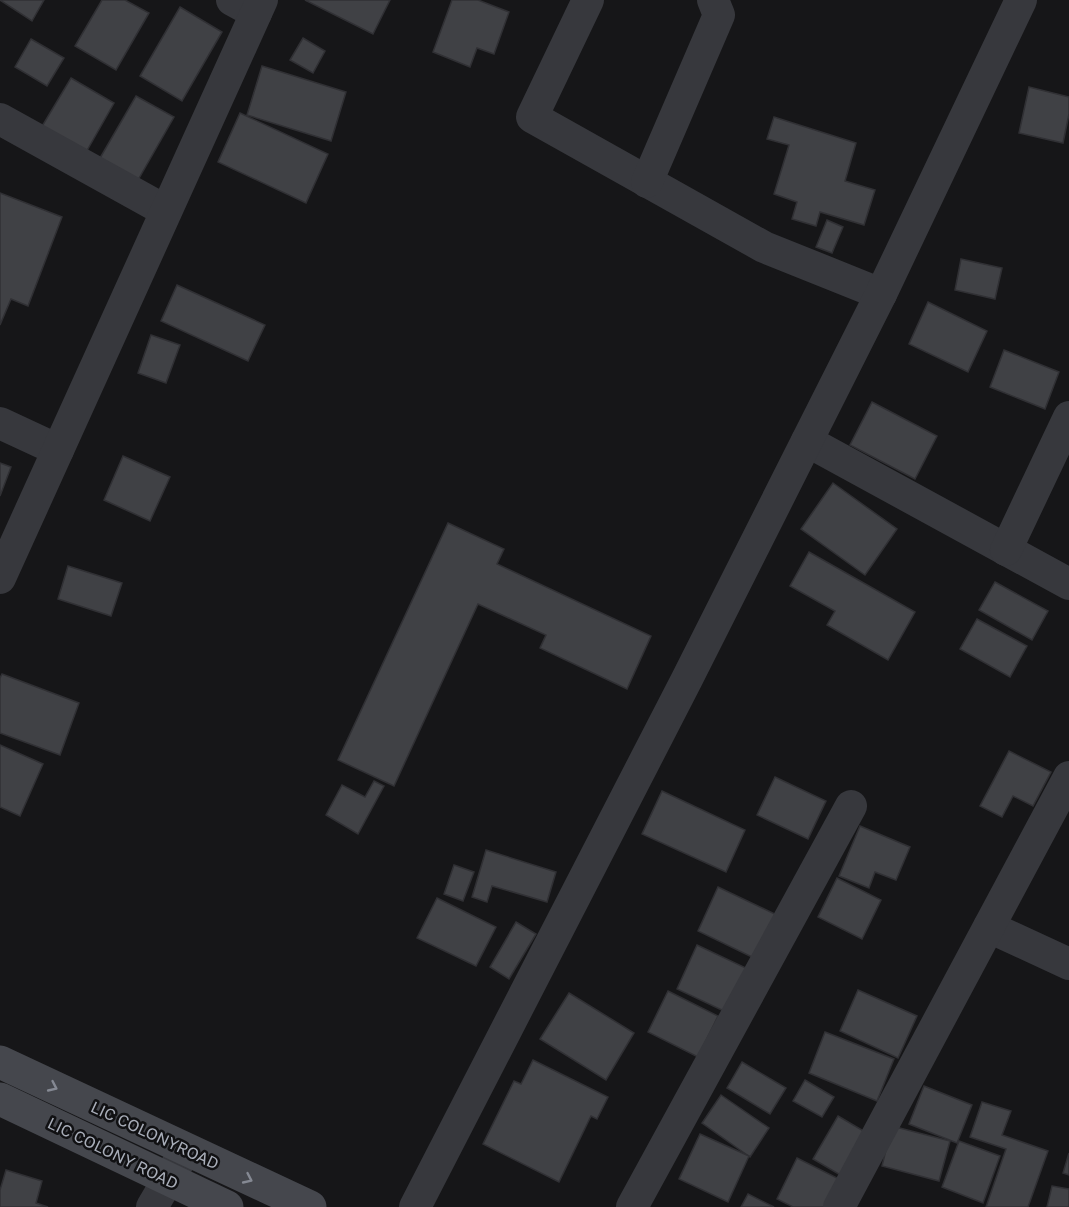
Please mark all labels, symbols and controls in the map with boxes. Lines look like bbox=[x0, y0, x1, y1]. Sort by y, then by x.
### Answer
one-way arrow bbox=[46, 1079, 57, 1091]
street label: LIC COLONYROAD bbox=[88, 1097, 222, 1173]
street label: LIC COLONY ROAD bbox=[44, 1113, 182, 1193]
one-way arrow bbox=[242, 1171, 253, 1183]

